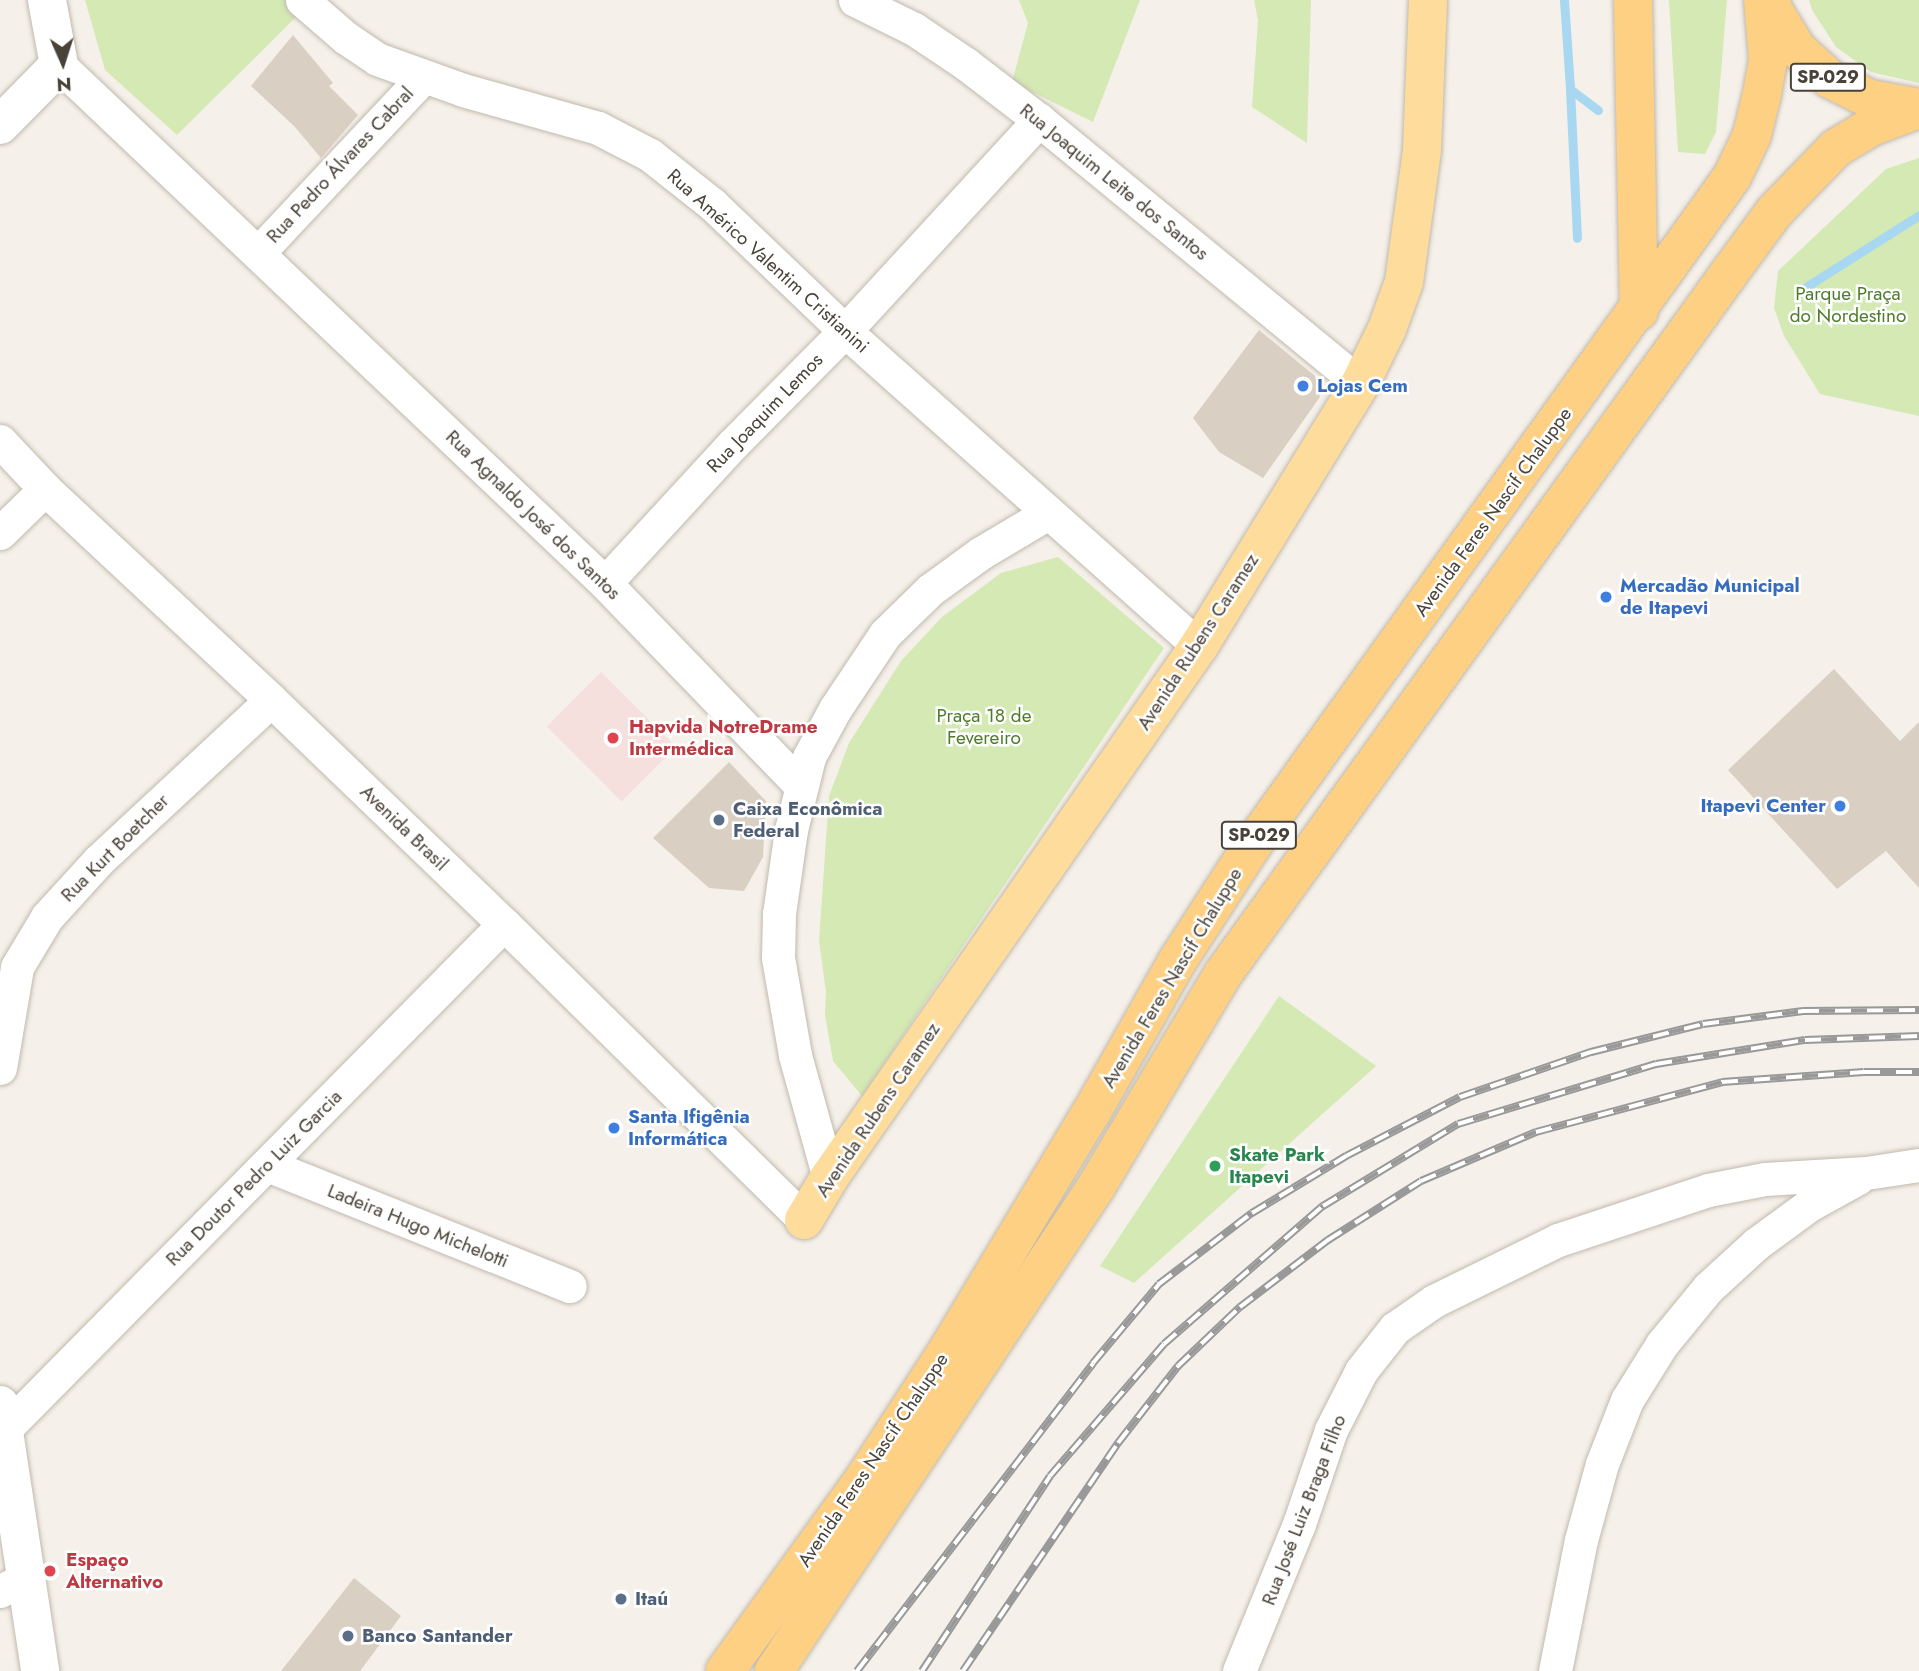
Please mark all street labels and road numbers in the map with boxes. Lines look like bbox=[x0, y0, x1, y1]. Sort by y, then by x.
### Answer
road number: SP-029 bbox=[1790, 62, 1867, 92]
street label: Rua Pedro Álvares Cabral bbox=[262, 82, 418, 248]
street label: Rua Joaquim Leite dos Santos bbox=[1015, 99, 1213, 265]
street label: Rua Américo Valentim Cristianini bbox=[662, 164, 874, 358]
street label: Rua Joaquim Lemos bbox=[702, 349, 828, 477]
street label: Avenida Feres Nascif Chaluppe bbox=[1410, 403, 1576, 621]
street label: Rua Agnaldo José dos Santos bbox=[441, 426, 625, 604]
street label: Avenida Rubens Caramez bbox=[1132, 550, 1264, 734]
street label: Avenida Brasil bbox=[355, 780, 453, 876]
street label: Rua Kurt Boetcher bbox=[56, 789, 174, 907]
road number: SP-029 bbox=[1220, 820, 1298, 850]
street label: Avenida Feres Nascif Chaluppe bbox=[1097, 864, 1247, 1092]
street label: Avenida Rubens Caramez bbox=[811, 1018, 945, 1202]
street label: Rua Doutor Pedro Luiz Garcia bbox=[161, 1085, 347, 1271]
street label: Ladeira Hugo Michelotti bbox=[324, 1179, 512, 1273]
street label: Avenida Feres Nascif Chaluppe bbox=[793, 1349, 953, 1571]
street label: Rua José Luiz Braga Filho bbox=[1257, 1412, 1351, 1608]

